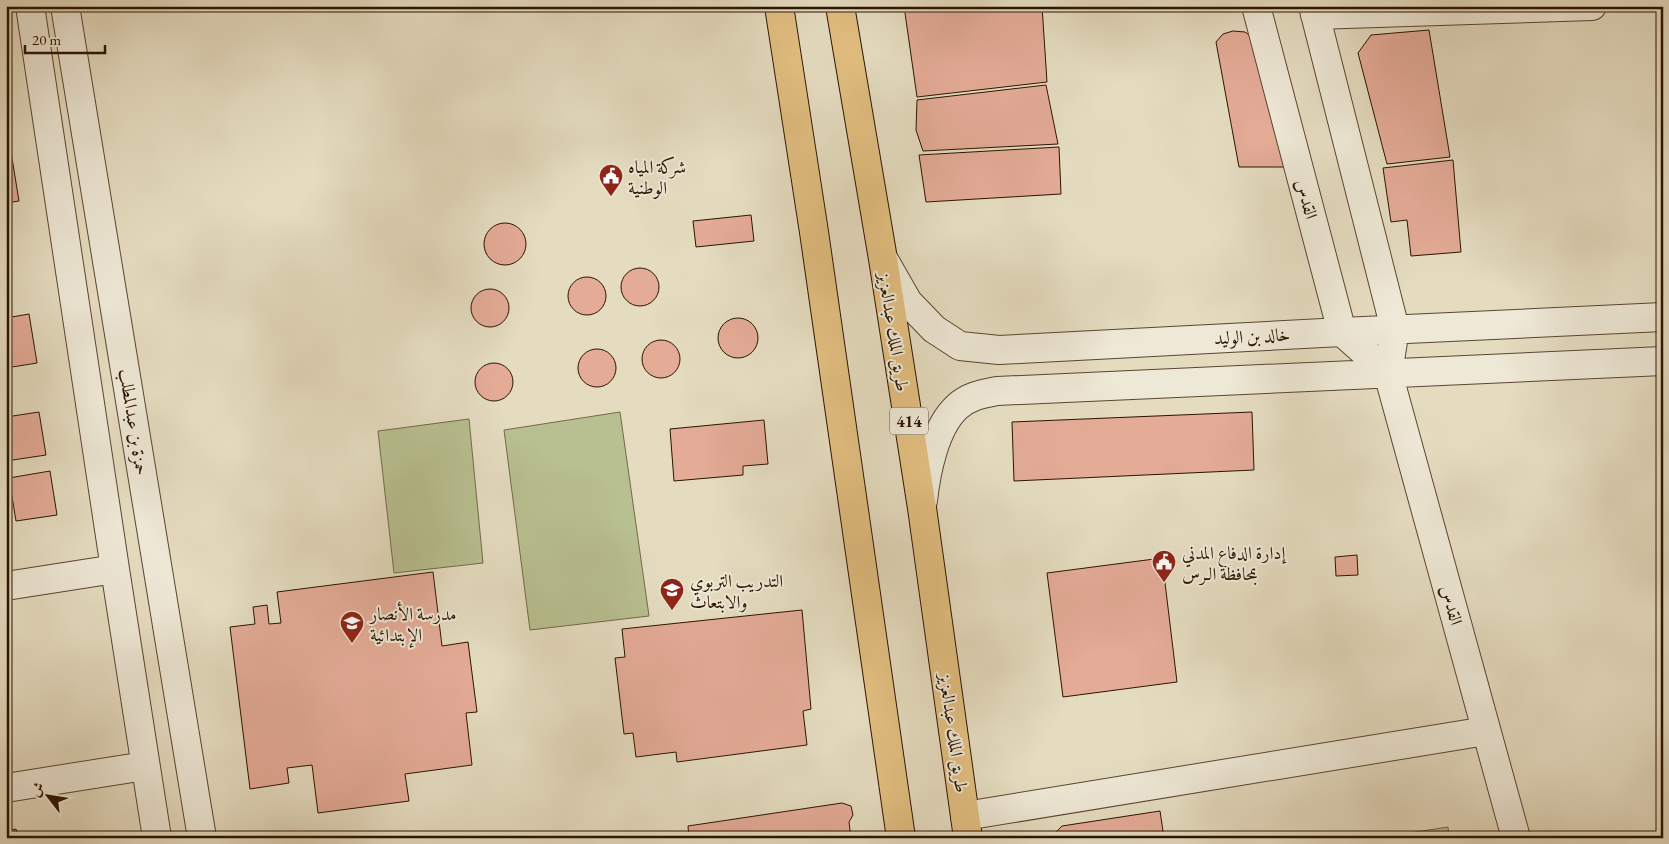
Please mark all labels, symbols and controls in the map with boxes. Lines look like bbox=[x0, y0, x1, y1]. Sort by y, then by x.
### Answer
scale bar bbox=[25, 22, 105, 54]
text: 20 m bbox=[32, 30, 61, 49]
place label: شركة المياه الوطنية bbox=[628, 155, 686, 199]
public building icon: شركة المياه الوطنية bbox=[598, 163, 624, 197]
street label: القدس bbox=[1291, 177, 1323, 221]
street label: طريق الملك عبدالعزيز bbox=[872, 269, 915, 393]
street label: خالد بن الوليد bbox=[1213, 323, 1291, 349]
street label: حمزة بن عبدالمطلب bbox=[113, 367, 154, 477]
road number: 414 bbox=[890, 408, 928, 434]
place label: إدارة الدفاع المدني بمحافظة الـرس bbox=[1182, 541, 1286, 586]
public building icon: إدارة الدفاع المدني بمحافظة الـرس bbox=[1151, 549, 1177, 583]
place label: التدريب التربوي والابتعاث bbox=[690, 569, 783, 613]
school or university icon: التدريب التربوي والابتعاث bbox=[659, 577, 685, 611]
street label: القدس bbox=[1436, 583, 1468, 627]
place label: مدرسة الأنصار الإبتدائية bbox=[368, 601, 457, 648]
school or university icon: مدرسة الأنصار الإبتدائية bbox=[339, 610, 365, 644]
street label: طريق الملك عبدالعزيز bbox=[933, 670, 974, 794]
north arrow bbox=[22, 772, 72, 822]
text: ش bbox=[26, 779, 48, 800]

